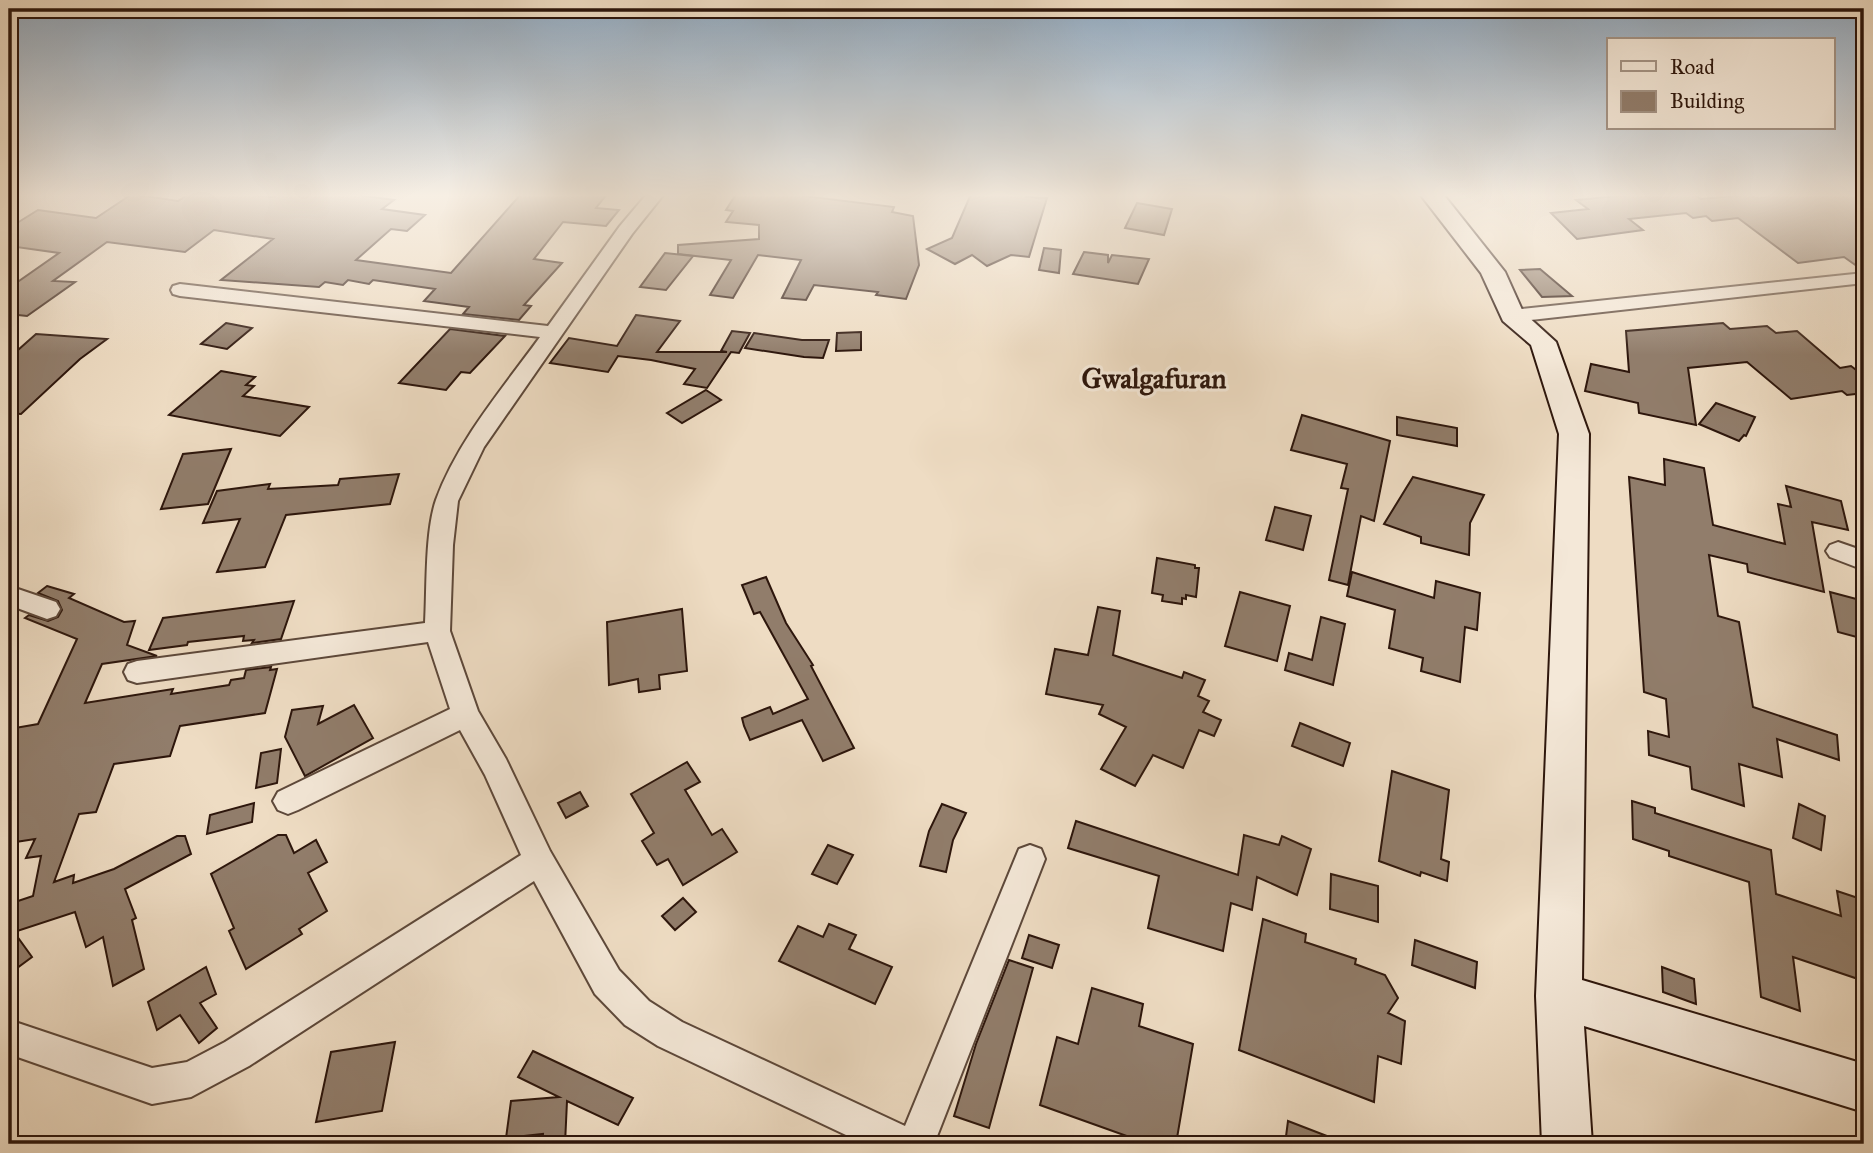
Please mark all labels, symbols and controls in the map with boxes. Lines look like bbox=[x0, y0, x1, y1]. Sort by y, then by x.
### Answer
legend bbox=[1607, 38, 1834, 130]
text: Road bbox=[1670, 54, 1715, 80]
text: Building bbox=[1670, 88, 1744, 114]
district label: Gwalgafuran bbox=[1082, 361, 1226, 396]

